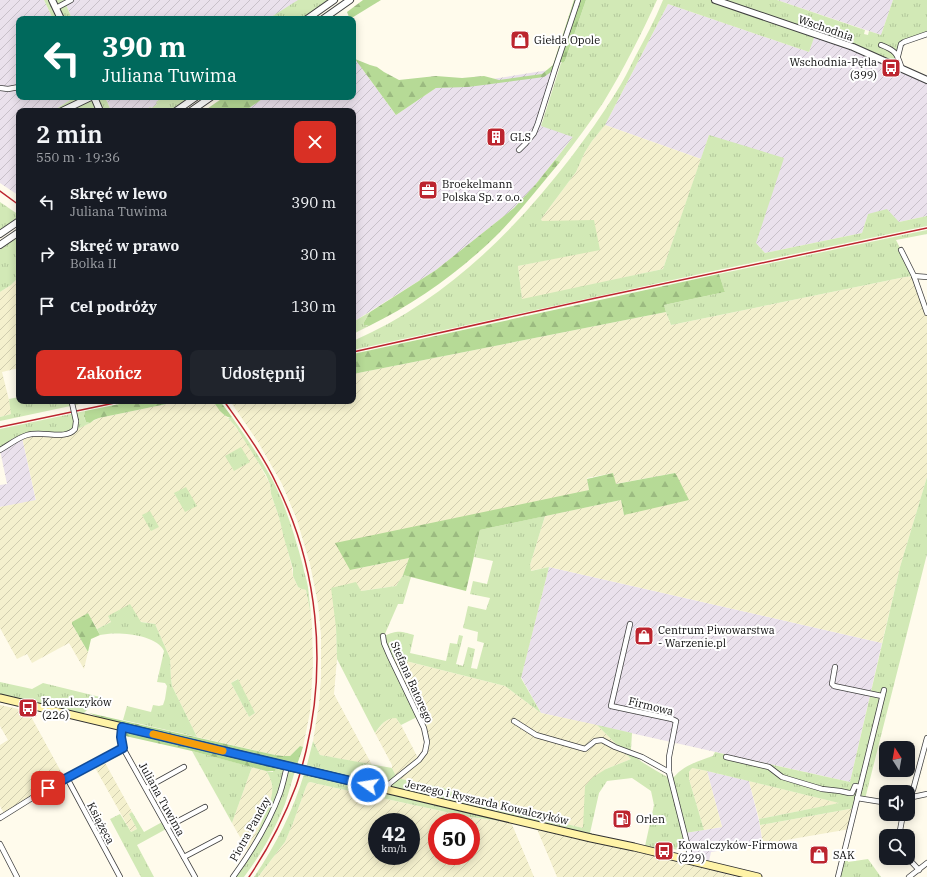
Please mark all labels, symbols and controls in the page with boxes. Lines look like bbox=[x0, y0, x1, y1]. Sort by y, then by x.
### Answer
street label: Wschodnia bbox=[797, 12, 855, 44]
text: 390 m bbox=[102, 28, 186, 65]
shop icon: Giełda Opole bbox=[509, 29, 531, 51]
icon: left bbox=[36, 32, 88, 84]
place label: Giełda Opole bbox=[534, 33, 600, 47]
place label: Wschodnia-Pętla (399) bbox=[789, 55, 877, 82]
bus stop icon: Wschodnia-Pętla (399) bbox=[880, 57, 902, 79]
text: Juliana Tuwima bbox=[102, 64, 237, 87]
text: 2 min bbox=[36, 118, 103, 150]
button: close bbox=[294, 121, 336, 163]
building icon: GLS bbox=[485, 126, 507, 148]
place label: GLS bbox=[510, 130, 531, 144]
text: 550 m · 19:36 bbox=[36, 149, 120, 166]
place label: Broekelmann Polska Sp. z o.o. bbox=[442, 177, 522, 204]
office icon: Broekelmann Polska Sp. z o.o. bbox=[417, 179, 439, 201]
text: Skręć w lewo bbox=[70, 184, 167, 203]
icon: left bbox=[36, 191, 58, 213]
text: 390 m bbox=[291, 193, 336, 212]
text: Juliana Tuwima bbox=[70, 203, 167, 220]
text: Skręć w prawo bbox=[70, 236, 179, 255]
icon: right bbox=[36, 243, 58, 265]
text: 30 m bbox=[300, 245, 336, 264]
text: Bolka II bbox=[70, 255, 117, 272]
icon: arrive bbox=[36, 295, 58, 317]
text: Cel podróży bbox=[70, 297, 157, 316]
text: 130 m bbox=[291, 297, 336, 316]
button: Zakończ bbox=[36, 350, 182, 396]
button: Udostępnij bbox=[190, 350, 336, 396]
place label: Centrum Piwowarstwa - Warzenie.pl bbox=[658, 623, 775, 650]
shop icon: Centrum Piwowarstwa - Warzenie.pl bbox=[633, 625, 655, 647]
street label: Stefana Batorego bbox=[388, 639, 436, 725]
street label: Firmowa bbox=[627, 694, 675, 718]
place label: Kowalczyków (226) bbox=[42, 695, 112, 722]
bus stop icon: Kowalczyków (226) bbox=[17, 697, 39, 719]
north arrow bbox=[879, 741, 915, 777]
map controls bbox=[879, 741, 915, 865]
street label: Juliana Tuwima bbox=[136, 760, 188, 838]
position arrow bbox=[347, 764, 389, 806]
pin bbox=[31, 771, 65, 805]
street label: Jerzego i Ryszarda Kowalczyków bbox=[404, 776, 570, 828]
icon: arrive bbox=[37, 777, 59, 799]
button: sound bbox=[879, 785, 915, 821]
street label: Piotra Pandzy bbox=[226, 794, 274, 864]
street label: Książęca bbox=[84, 800, 118, 846]
fuel station icon: Orlen bbox=[611, 808, 633, 830]
place label: Orlen bbox=[636, 812, 665, 826]
speed limit sign: 50 bbox=[428, 813, 480, 865]
text: 42 bbox=[382, 820, 406, 847]
button: search bbox=[879, 829, 915, 865]
place label: Kowalczyków-Firmowa (229) bbox=[678, 838, 798, 865]
bus stop icon: Kowalczyków-Firmowa (229) bbox=[653, 840, 675, 862]
text: km/h bbox=[381, 842, 407, 855]
shop icon: SAK bbox=[808, 844, 830, 866]
place label: SAK bbox=[833, 848, 855, 862]

